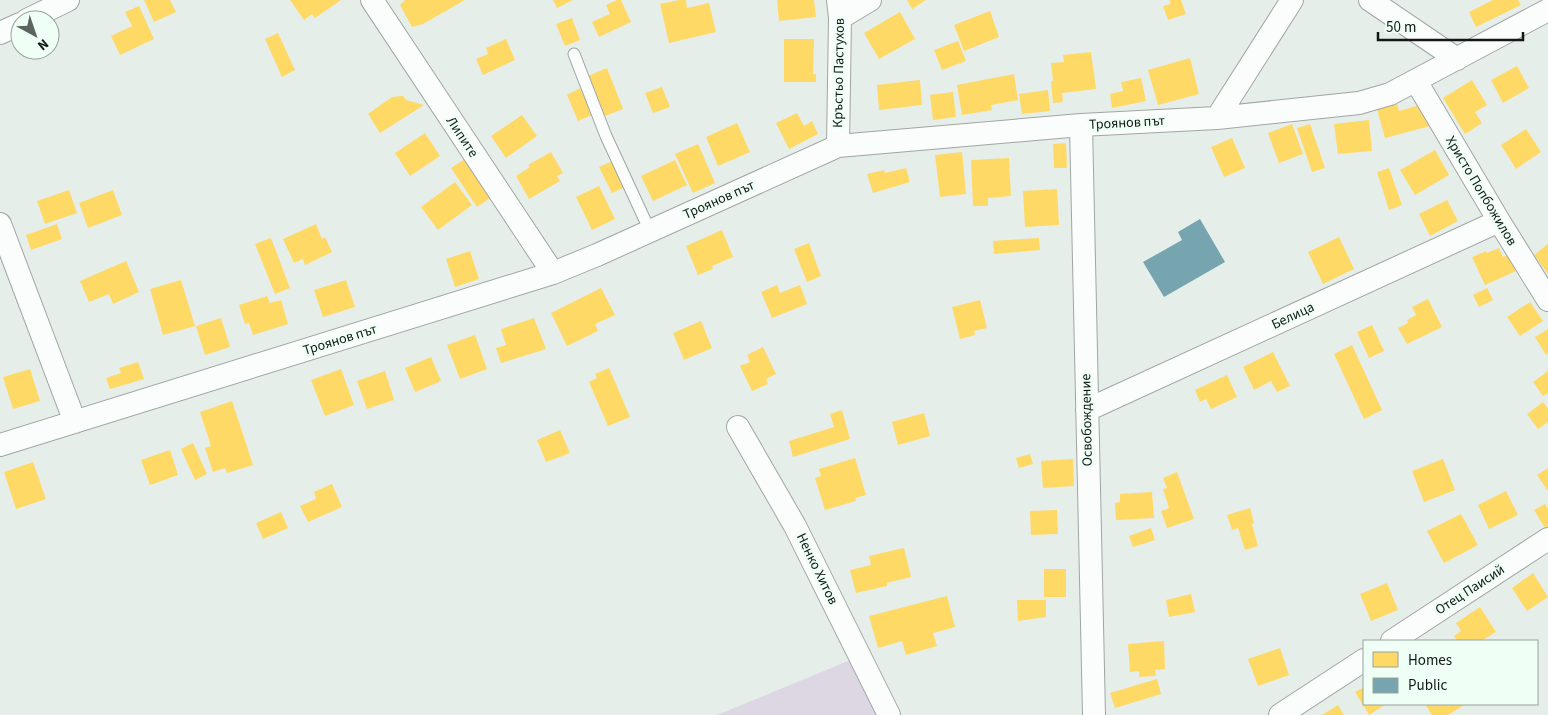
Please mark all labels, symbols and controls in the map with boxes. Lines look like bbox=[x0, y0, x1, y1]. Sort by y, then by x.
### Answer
north arrow bbox=[10, 10, 60, 60]
scale bar bbox=[1378, 10, 1523, 42]
text: 50 m bbox=[1386, 17, 1416, 38]
street label: Кръстьо Пастухов bbox=[828, 18, 850, 128]
text: N bbox=[33, 34, 53, 55]
street label: Троянов път bbox=[1088, 111, 1166, 135]
street label: Липите bbox=[441, 113, 483, 162]
street label: Христо Попбожилов bbox=[1440, 132, 1522, 250]
street label: Троянов път bbox=[680, 175, 758, 225]
street label: Белица bbox=[1268, 297, 1318, 335]
street label: Троянов път bbox=[301, 319, 380, 361]
street label: Освобождение bbox=[1076, 374, 1098, 466]
street label: Ненко Хитов bbox=[791, 530, 843, 608]
street label: Отец Паисий bbox=[1431, 560, 1509, 620]
legend bbox=[1363, 640, 1538, 705]
text: Homes bbox=[1408, 650, 1452, 671]
text: Public bbox=[1408, 675, 1447, 696]

